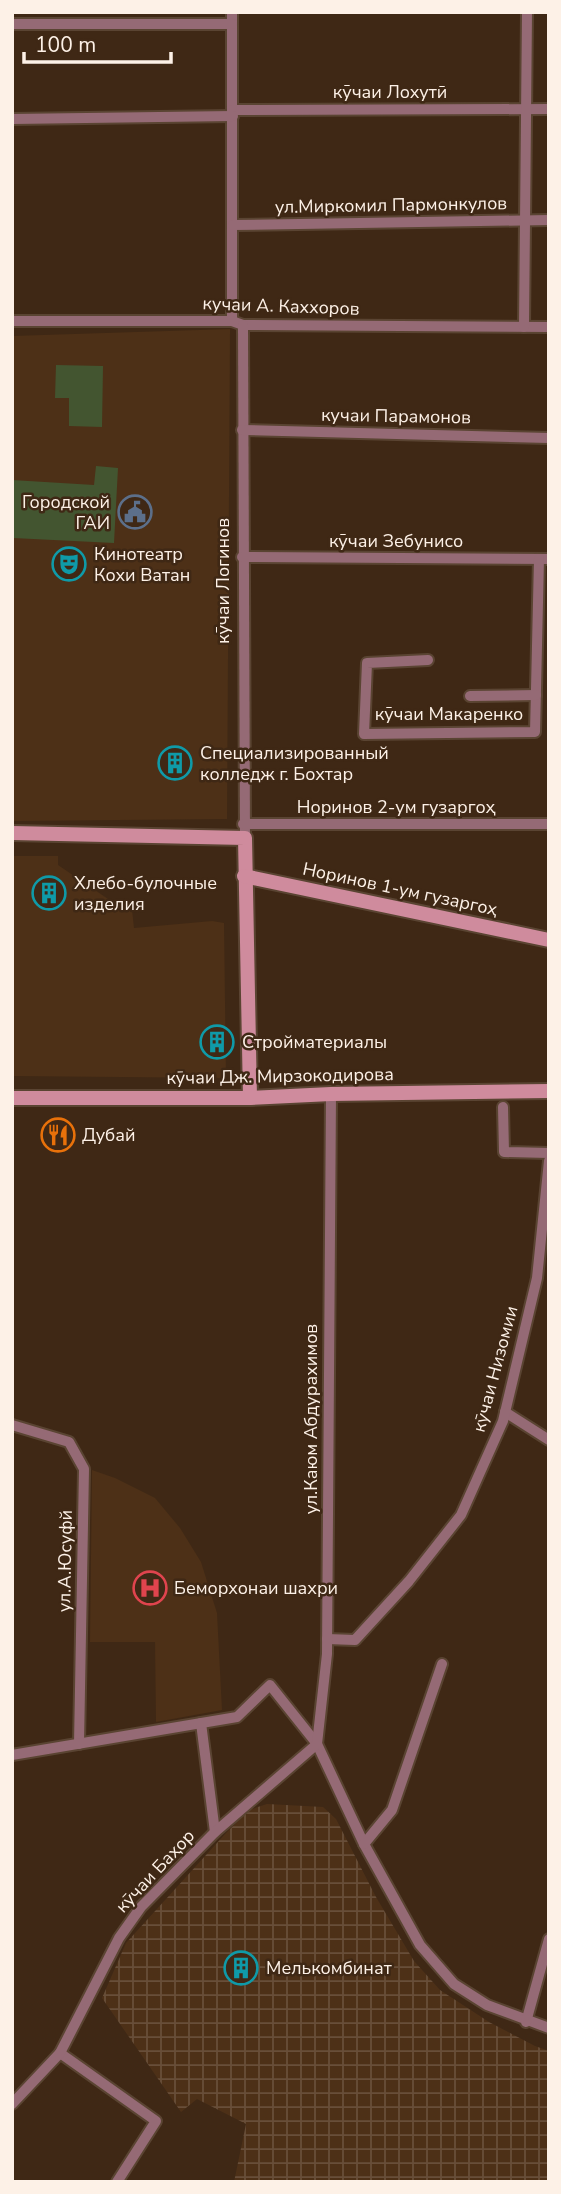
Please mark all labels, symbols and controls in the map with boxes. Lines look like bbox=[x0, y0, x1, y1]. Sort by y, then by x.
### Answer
scale bar bbox=[24, 21, 172, 65]
text: 100 m bbox=[35, 31, 96, 59]
street label: кӯчаи Лохутӣ bbox=[333, 80, 447, 104]
street label: ул.Миркомил Пармонкулов bbox=[275, 191, 507, 219]
street label: кучаи А. Каххоров bbox=[202, 291, 360, 321]
street label: кучаи Парамонов bbox=[321, 403, 471, 429]
place label: Городской ГАИ bbox=[22, 490, 110, 535]
public building icon: Городской ГАИ bbox=[116, 493, 154, 531]
street label: кӯчаи Логинов bbox=[211, 518, 235, 644]
street label: кӯчаи Зебунисо bbox=[329, 529, 463, 553]
place label: Кинотеатр Кохи Ватан bbox=[94, 542, 190, 587]
theatre icon: Кинотеатр Кохи Ватан bbox=[50, 545, 88, 583]
street label: кӯчаи Макаренко bbox=[375, 702, 523, 726]
place label: Специализированный колледж г. Бохтар bbox=[200, 741, 389, 786]
building icon: Специализированный колледж г. Бохтар bbox=[156, 744, 194, 782]
street label: Норинов 2-ум гузаргоҳ bbox=[297, 795, 496, 819]
street label: Норинов 1-ум гузаргоҳ bbox=[300, 857, 500, 921]
place label: Хлебо-булочные изделия bbox=[74, 871, 217, 916]
building icon: Хлебо-булочные изделия bbox=[30, 874, 68, 912]
building icon: Стройматериалы bbox=[198, 1023, 236, 1061]
place label: Стройматериалы bbox=[242, 1030, 387, 1054]
street label: кӯчаи Дж. Мирзокодирова bbox=[166, 1062, 394, 1090]
restaurant icon: Дубай bbox=[39, 1116, 77, 1154]
place label: Дубай bbox=[82, 1123, 135, 1147]
street label: кӯчаи Низомии bbox=[467, 1303, 523, 1435]
street label: ул.Каюм Абдурахимов bbox=[299, 1324, 323, 1514]
street label: ул.А.Юсуфй bbox=[52, 1510, 78, 1612]
hospital icon: Беморхонаи шахри bbox=[131, 1569, 169, 1607]
place label: Беморхонаи шахри bbox=[174, 1576, 338, 1600]
street label: кӯчаи Баҳор bbox=[110, 1824, 200, 1918]
building icon: Мелькомбинат bbox=[222, 1949, 260, 1987]
place label: Мелькомбинат bbox=[266, 1956, 392, 1980]

